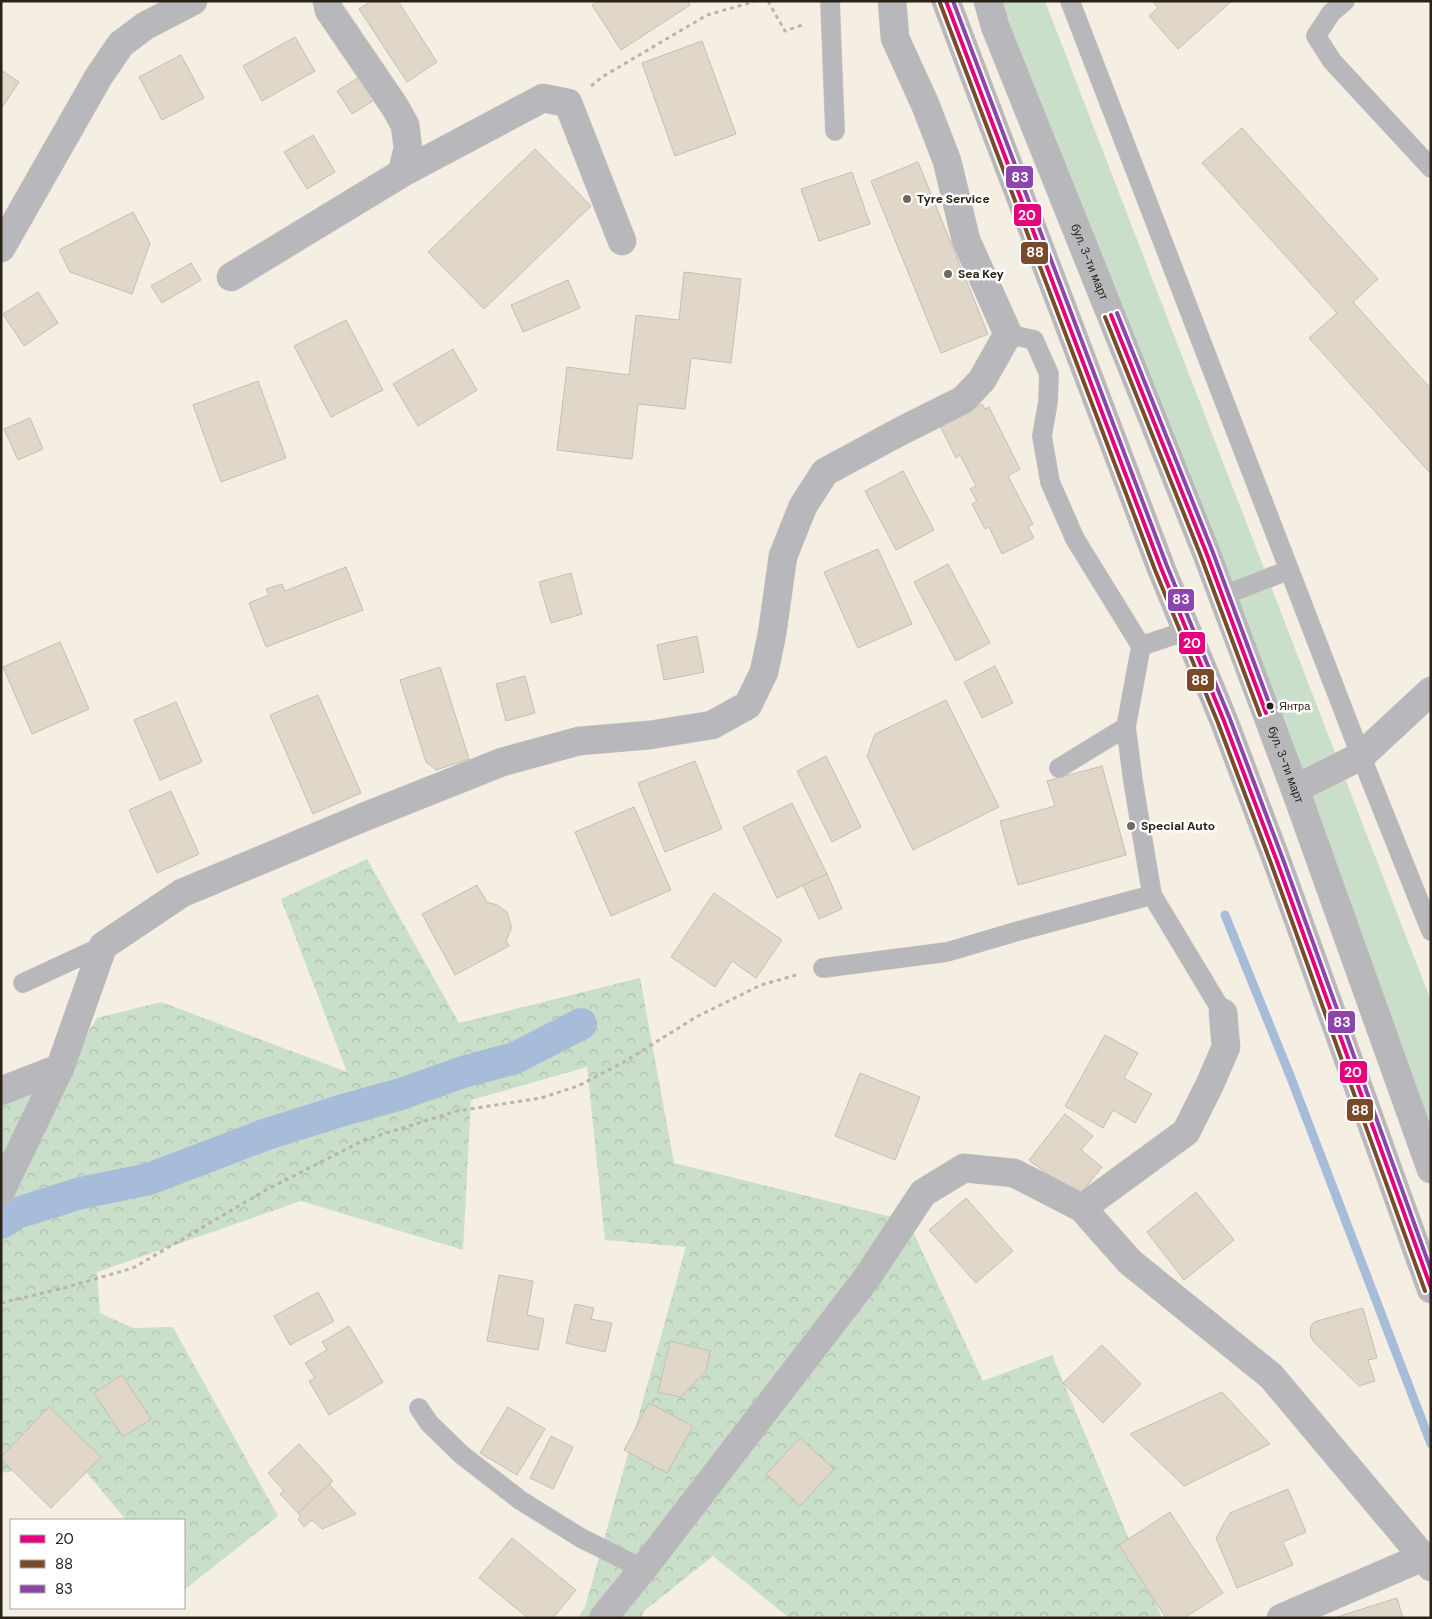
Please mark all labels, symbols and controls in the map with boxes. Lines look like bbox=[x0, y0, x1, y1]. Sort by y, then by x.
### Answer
line badge: 83 bbox=[1005, 165, 1034, 189]
text: 83 bbox=[1011, 168, 1029, 186]
place label: Tyre Service bbox=[917, 191, 990, 207]
marker: Tyre Service bbox=[901, 193, 913, 205]
line badge: 20 bbox=[1013, 203, 1042, 227]
text: 20 bbox=[1018, 206, 1036, 224]
street label: бул. 3-ти март bbox=[1067, 221, 1112, 303]
line badge: 88 bbox=[1020, 241, 1049, 265]
text: 88 bbox=[1026, 243, 1044, 261]
place label: Sea Key bbox=[958, 266, 1005, 282]
marker: Sea Key bbox=[942, 268, 954, 280]
line badge: 83 bbox=[1167, 588, 1195, 612]
text: 83 bbox=[1172, 590, 1190, 608]
line badge: 20 bbox=[1178, 631, 1206, 655]
text: 20 bbox=[1183, 634, 1201, 652]
line badge: 88 bbox=[1186, 668, 1215, 692]
text: 88 bbox=[1191, 671, 1209, 689]
place label: Янтра bbox=[1279, 699, 1311, 713]
marker: Янтра bbox=[1265, 701, 1275, 711]
street label: бул. 3-ти март bbox=[1264, 724, 1308, 806]
place label: Special Auto bbox=[1141, 818, 1215, 834]
marker: Special Auto bbox=[1125, 820, 1137, 832]
line badge: 83 bbox=[1327, 1010, 1356, 1034]
text: 83 bbox=[1333, 1013, 1351, 1031]
line badge: 20 bbox=[1339, 1060, 1368, 1084]
text: 20 bbox=[1344, 1063, 1362, 1081]
line badge: 88 bbox=[1346, 1098, 1374, 1122]
text: 88 bbox=[1351, 1101, 1369, 1119]
legend bbox=[10, 1519, 185, 1609]
text: 20 bbox=[55, 1529, 74, 1549]
text: 88 bbox=[55, 1554, 73, 1574]
text: 83 bbox=[55, 1579, 73, 1599]

